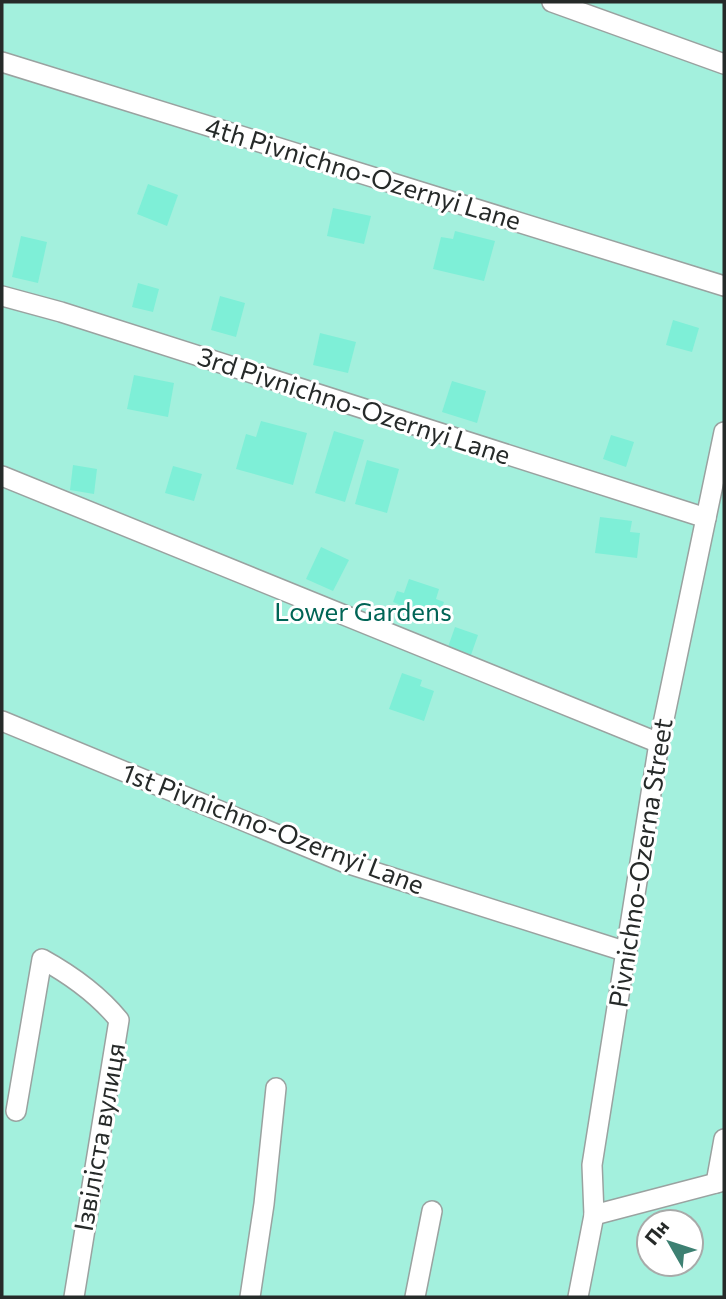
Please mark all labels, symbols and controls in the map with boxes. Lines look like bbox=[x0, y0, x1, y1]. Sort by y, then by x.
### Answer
street label: 4th Pivnichno-Ozernyi Lane bbox=[202, 110, 525, 235]
street label: 3rd Pivnichno-Ozernyi Lane bbox=[194, 339, 515, 470]
park label: Lower Gardens bbox=[274, 595, 452, 626]
street label: Pivnichno-Ozerna Street bbox=[601, 716, 678, 1010]
street label: 1st Pivnichno-Ozernyi Lane bbox=[118, 756, 429, 900]
street label: Ізвіліста вулиця bbox=[67, 1040, 130, 1233]
north arrow bbox=[635, 1208, 705, 1278]
text: Пн bbox=[640, 1215, 673, 1249]

